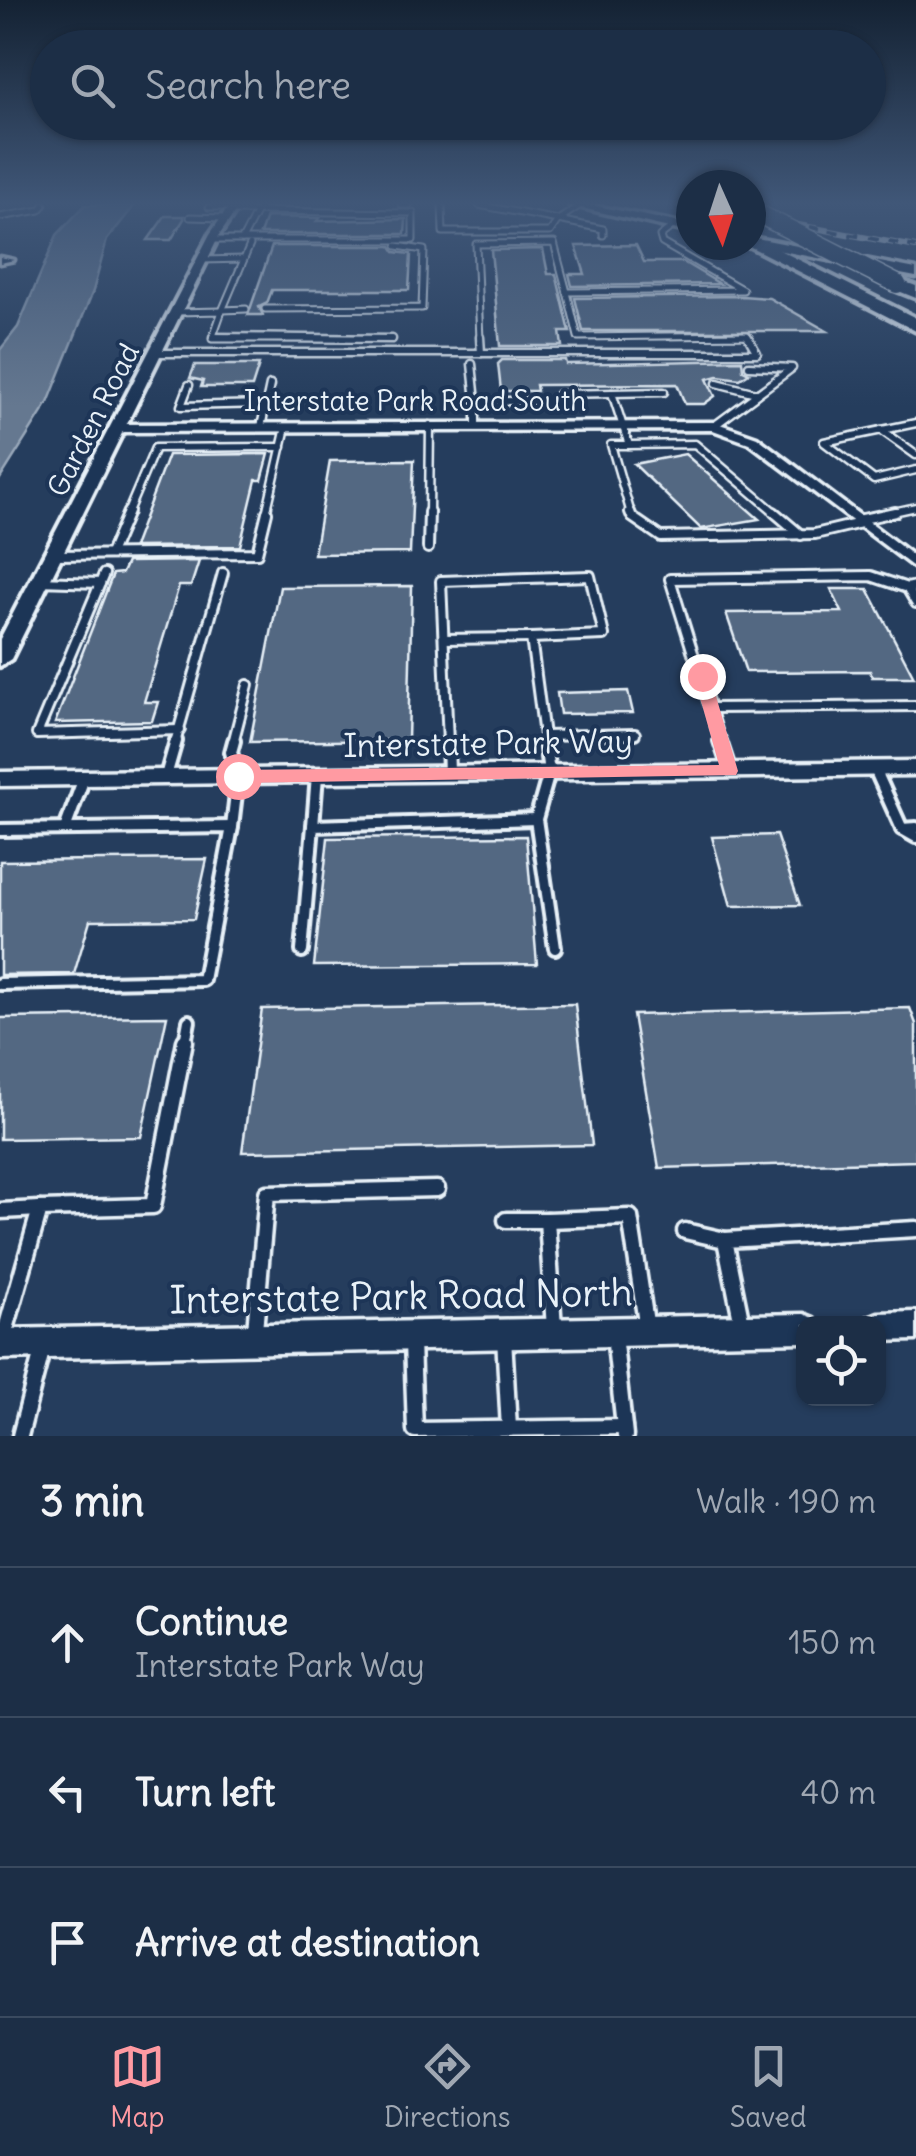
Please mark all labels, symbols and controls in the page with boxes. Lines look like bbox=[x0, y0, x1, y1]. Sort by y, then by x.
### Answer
search box bbox=[30, 30, 886, 140]
icon: search bbox=[65, 58, 120, 113]
text: Search here bbox=[145, 62, 351, 109]
north arrow bbox=[676, 170, 766, 260]
street label: Garden Road bbox=[39, 337, 147, 503]
street label: Interstate Park Road South bbox=[244, 383, 586, 419]
route end bbox=[680, 654, 726, 700]
street label: Interstate Park Way bbox=[343, 720, 633, 766]
route start bbox=[216, 754, 262, 800]
street label: Interstate Park Road North bbox=[169, 1268, 633, 1324]
map controls bbox=[796, 1316, 886, 1406]
button: locate bbox=[796, 1316, 886, 1406]
text: 3 min bbox=[40, 1475, 144, 1527]
text: Walk · 190 m bbox=[696, 1481, 876, 1522]
text: Continue bbox=[135, 1598, 288, 1645]
icon: ahead bbox=[40, 1615, 95, 1670]
text: 150 m bbox=[788, 1622, 876, 1663]
text: Interstate Park Way bbox=[135, 1645, 425, 1686]
icon: left bbox=[40, 1765, 95, 1820]
text: Turn left bbox=[135, 1769, 275, 1816]
text: 40 m bbox=[801, 1772, 876, 1813]
icon: arrive bbox=[40, 1915, 95, 1970]
text: Arrive at destination bbox=[135, 1919, 480, 1966]
tab: Map bbox=[110, 2039, 165, 2135]
tab: Directions bbox=[384, 2039, 510, 2135]
tab: Saved bbox=[730, 2039, 806, 2135]

